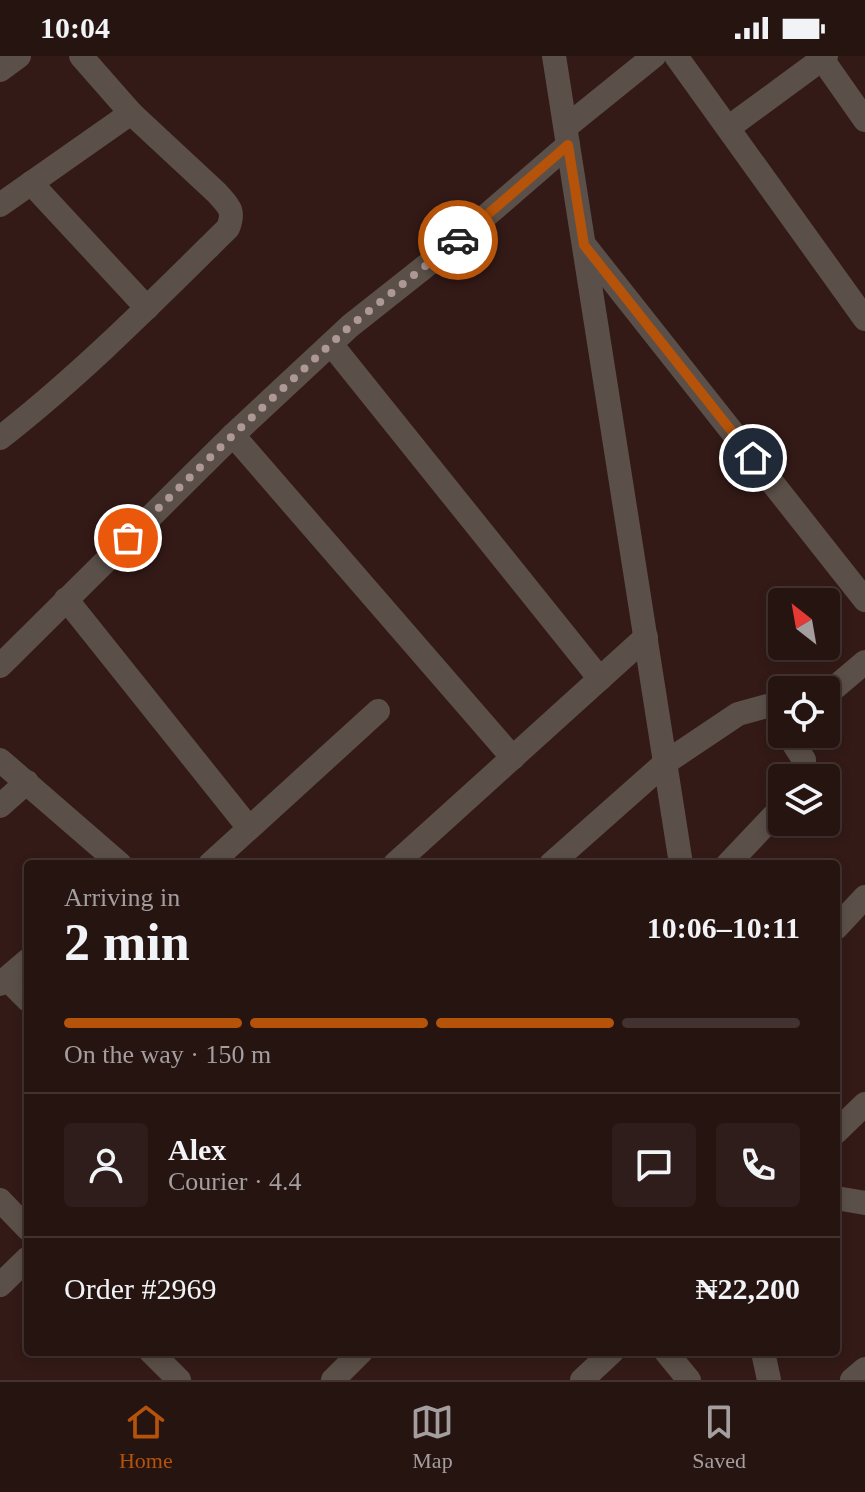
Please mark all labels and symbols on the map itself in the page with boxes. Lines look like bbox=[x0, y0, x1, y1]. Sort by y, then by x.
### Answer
courier bbox=[418, 200, 498, 280]
pin bbox=[719, 424, 787, 492]
pin bbox=[94, 504, 162, 572]
north arrow bbox=[768, 588, 840, 660]

